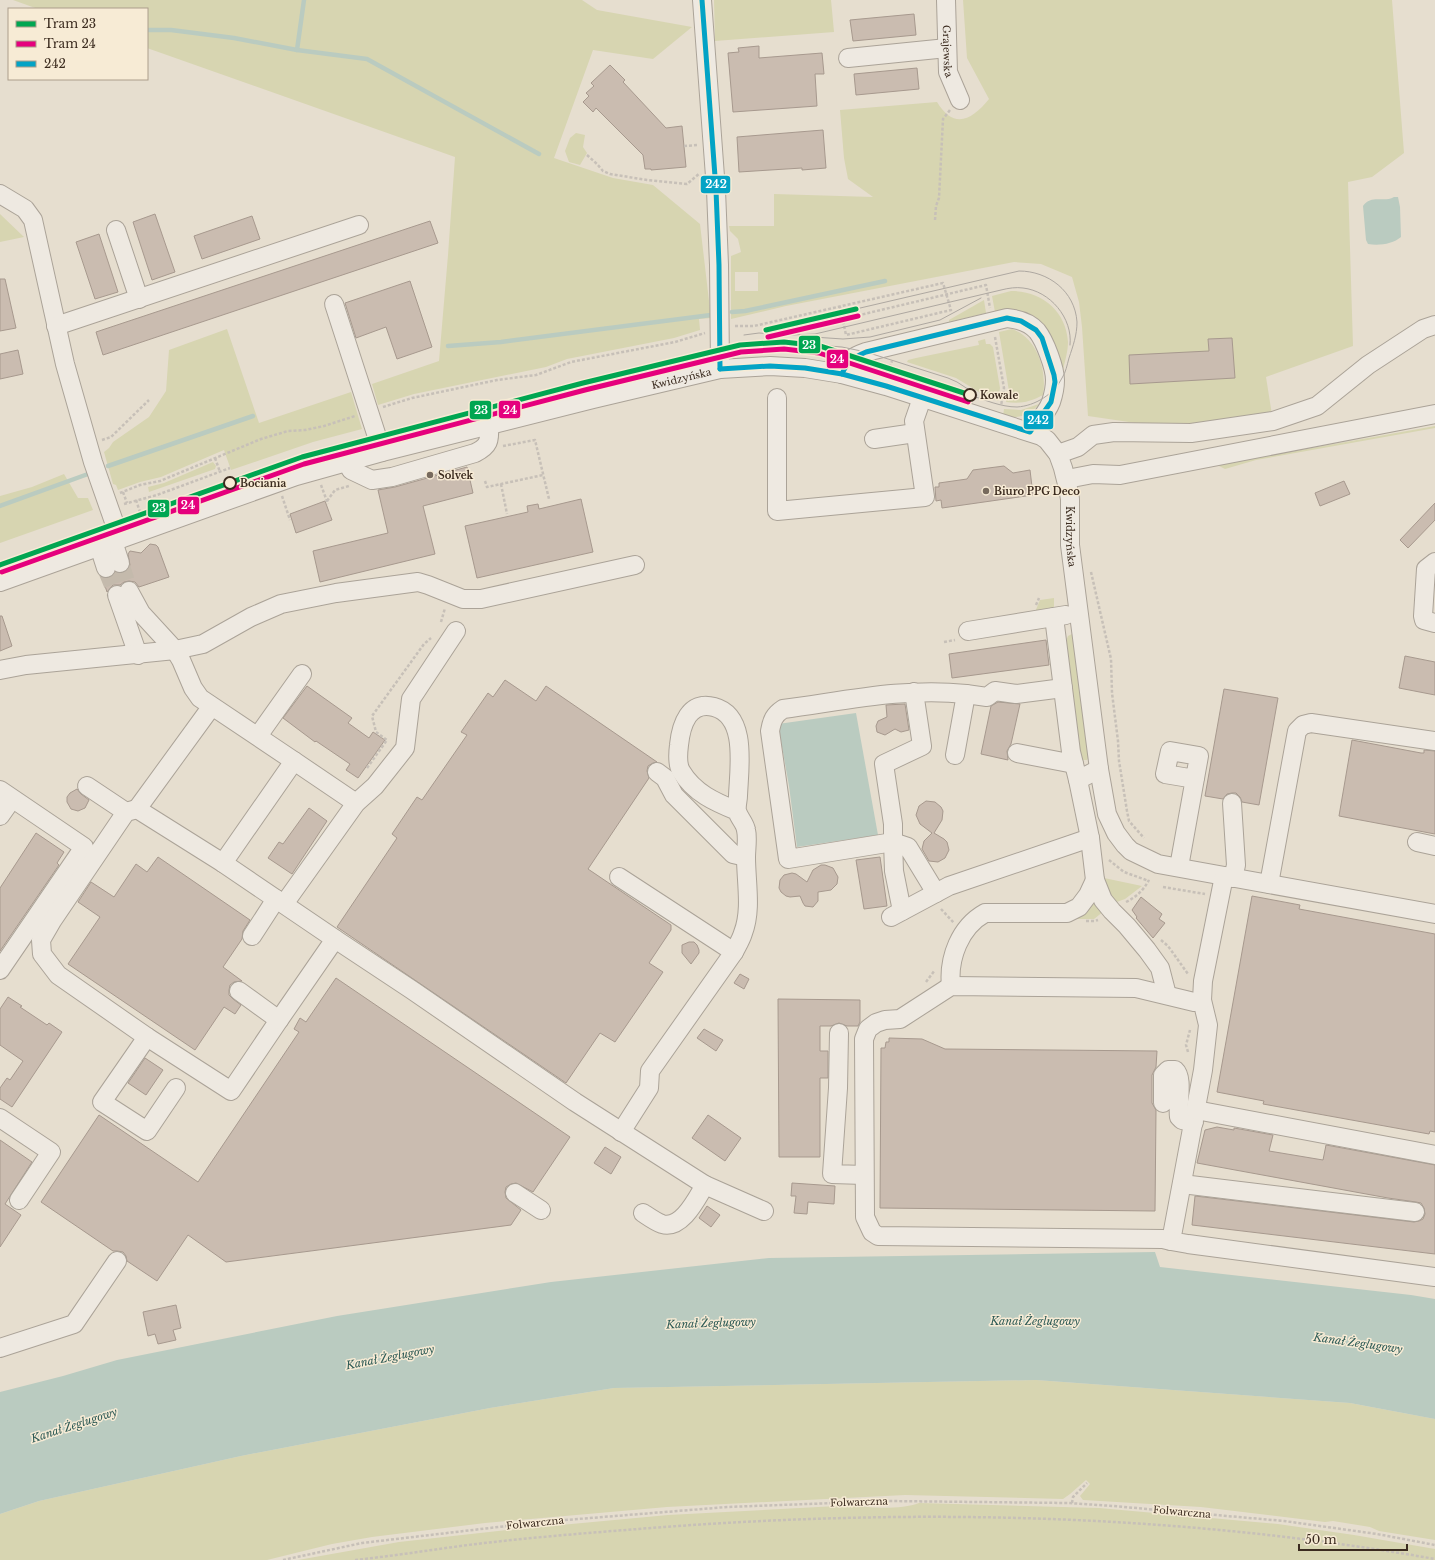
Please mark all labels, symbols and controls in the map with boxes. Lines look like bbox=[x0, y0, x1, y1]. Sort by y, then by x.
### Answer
legend bbox=[8, 8, 148, 80]
text: Tram 23 bbox=[44, 16, 96, 31]
street label: Grajewska bbox=[940, 25, 956, 80]
text: Tram 24 bbox=[44, 36, 96, 51]
text: 242 bbox=[44, 56, 66, 71]
line badge: 242 bbox=[700, 175, 731, 194]
text: 242 bbox=[705, 177, 727, 191]
line badge: 23 bbox=[798, 335, 821, 354]
text: 23 bbox=[802, 338, 816, 352]
line badge: 24 bbox=[826, 349, 849, 369]
text: 24 bbox=[830, 352, 844, 366]
street label: Kwidzyńska bbox=[650, 365, 713, 391]
marker: Kowale bbox=[963, 388, 977, 402]
place label: Kowale bbox=[980, 389, 1018, 402]
line badge: 23 bbox=[469, 400, 492, 420]
line badge: 24 bbox=[498, 400, 521, 419]
text: 23 bbox=[474, 403, 488, 417]
text: 24 bbox=[503, 403, 517, 417]
line badge: 242 bbox=[1023, 410, 1054, 430]
text: 242 bbox=[1027, 413, 1049, 427]
place label: Solvek bbox=[438, 469, 474, 482]
marker: Solvek bbox=[425, 470, 435, 480]
marker: Bociania bbox=[223, 476, 237, 490]
place label: Bociania bbox=[240, 477, 286, 490]
place label: Biuro PPG Deco bbox=[994, 485, 1080, 498]
marker: Biuro PPG Deco bbox=[981, 486, 991, 496]
line badge: 24 bbox=[177, 496, 200, 515]
text: 24 bbox=[181, 498, 195, 512]
line badge: 23 bbox=[147, 499, 170, 518]
text: 23 bbox=[152, 501, 166, 515]
street label: Kwidzyńska bbox=[1063, 506, 1079, 568]
water label: Kanał Żeglugowy bbox=[665, 1313, 756, 1332]
water label: Kanał Żeglugowy bbox=[989, 1313, 1080, 1328]
water label: Kanał Żeglugowy bbox=[1312, 1329, 1404, 1356]
water label: Kanał Żeglugowy bbox=[343, 1341, 436, 1373]
water label: Kanał Żeglugowy bbox=[28, 1403, 119, 1446]
street label: Folwarczna bbox=[830, 1494, 889, 1510]
street label: Folwarczna bbox=[1153, 1503, 1212, 1521]
street label: Folwarczna bbox=[505, 1513, 565, 1532]
scale bar bbox=[1299, 1526, 1407, 1552]
text: 50 m bbox=[1305, 1532, 1337, 1547]

